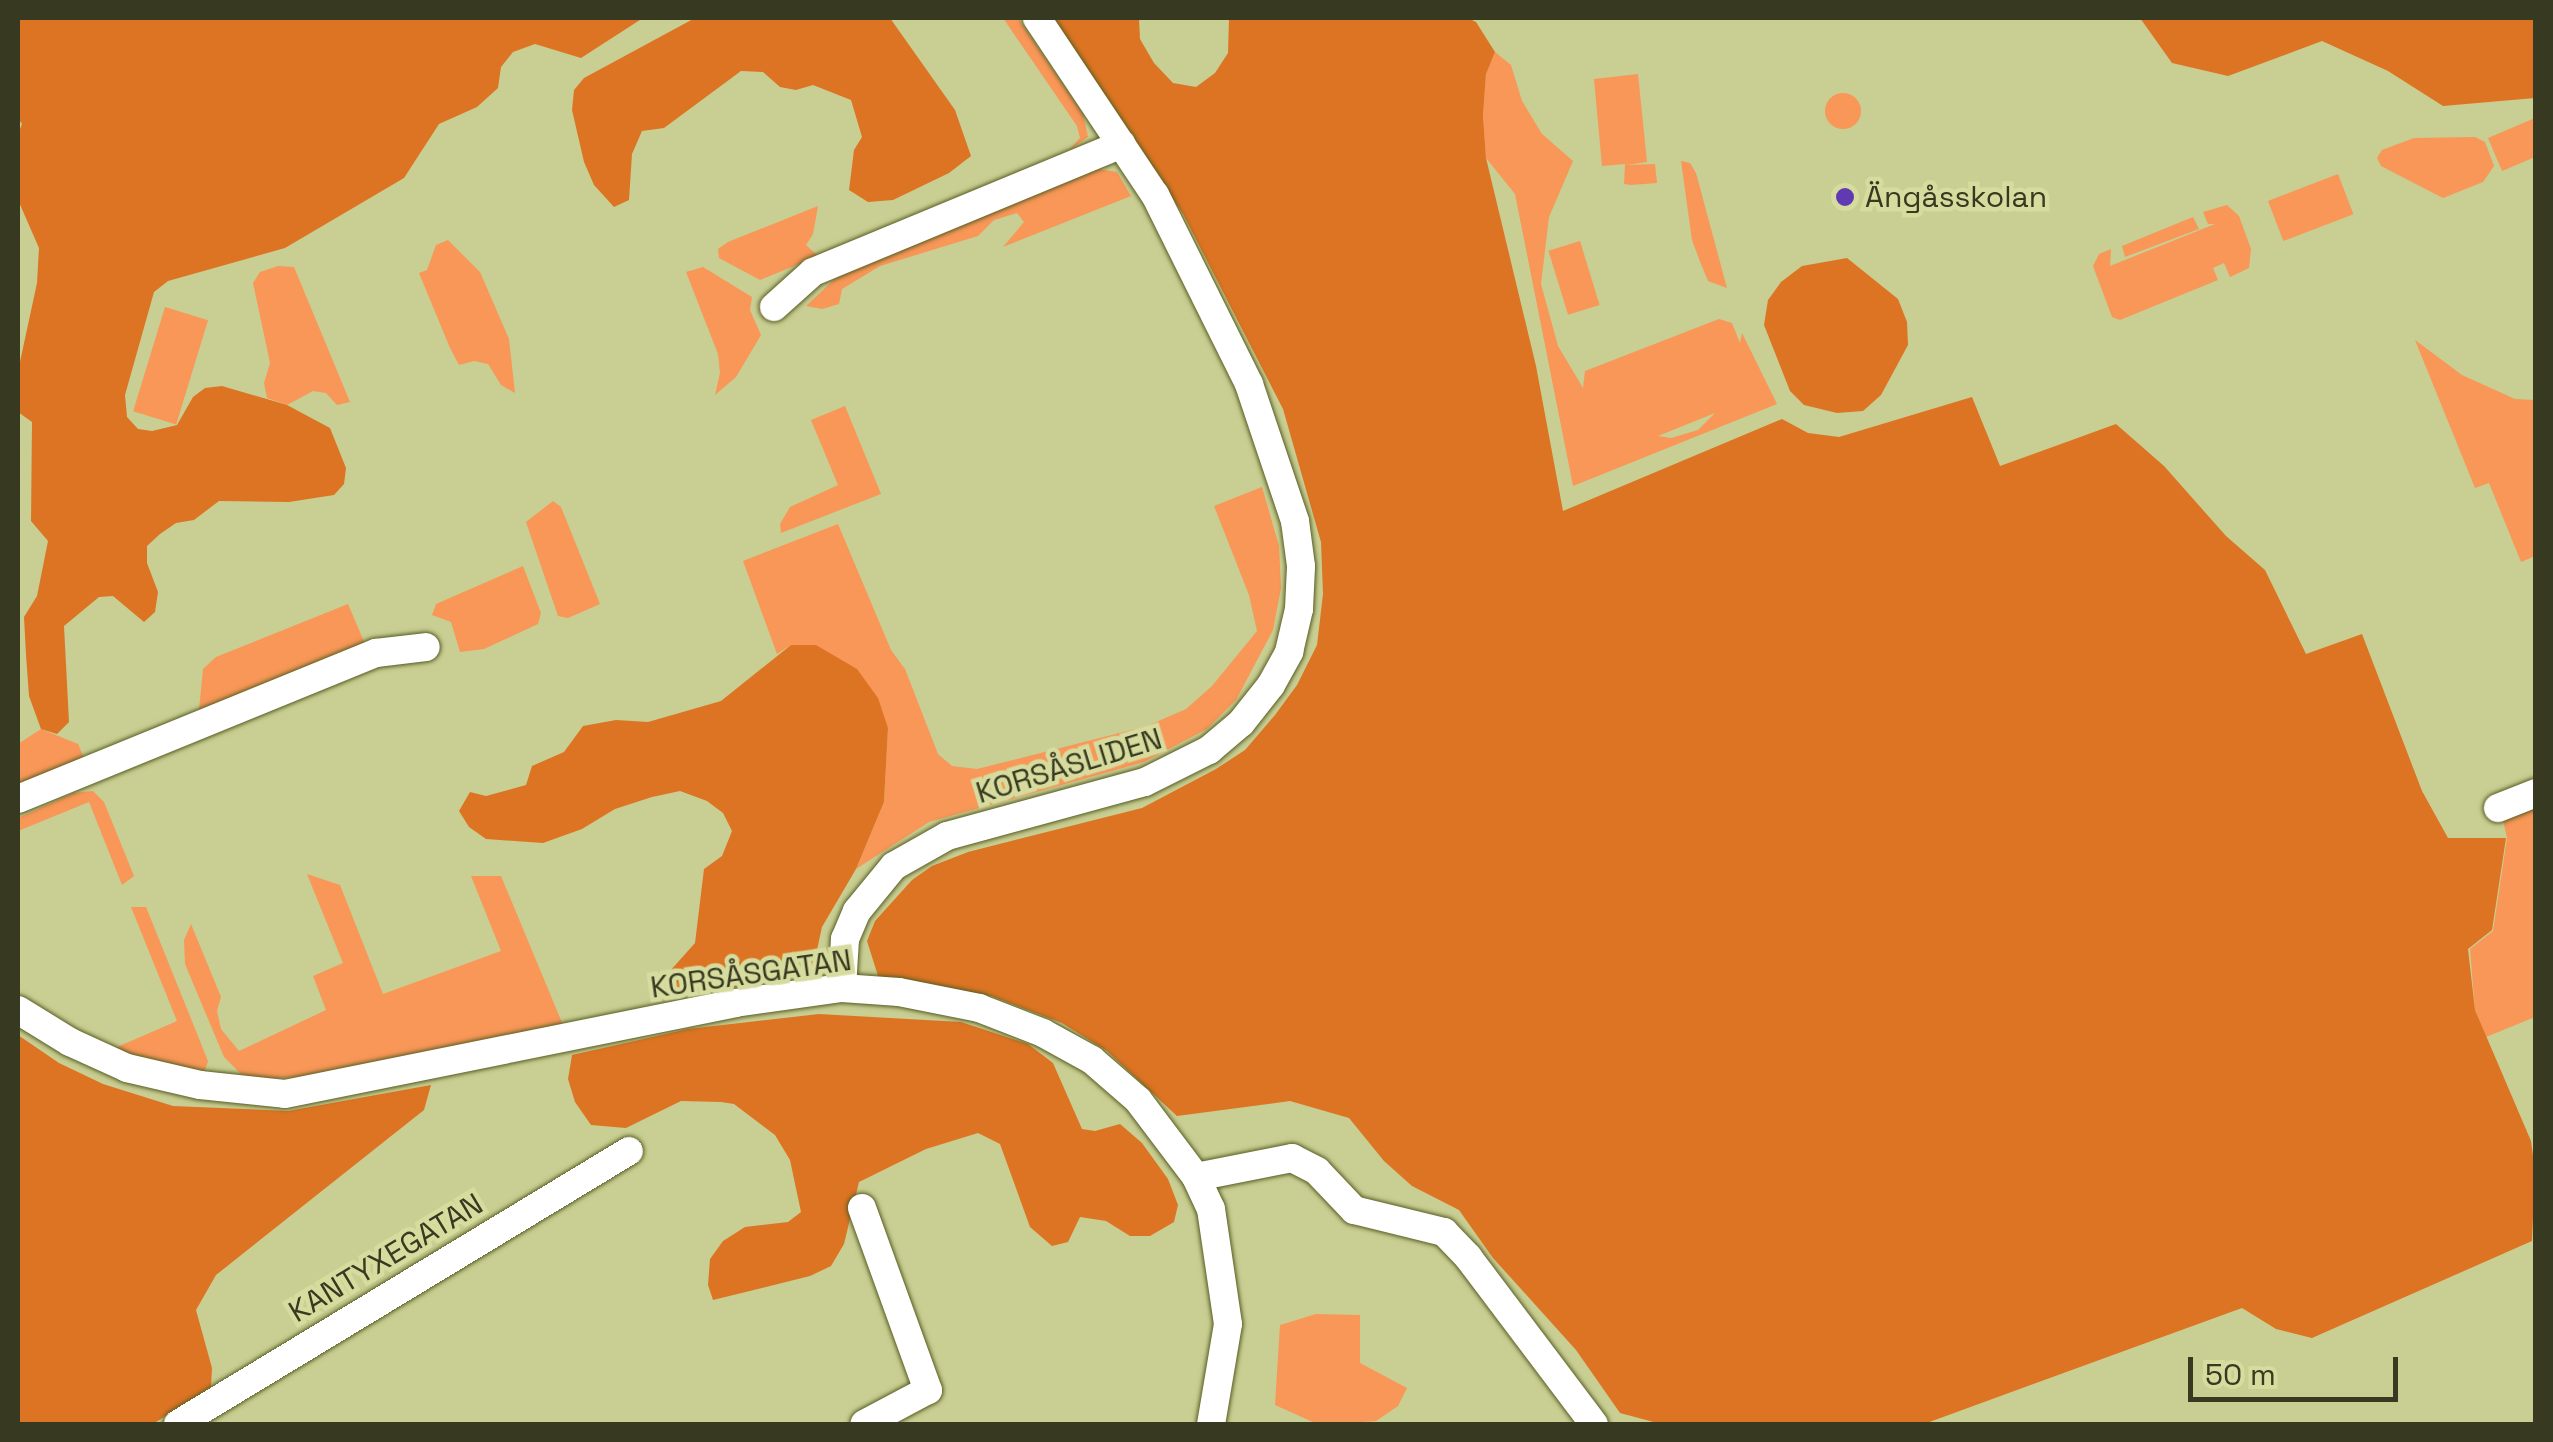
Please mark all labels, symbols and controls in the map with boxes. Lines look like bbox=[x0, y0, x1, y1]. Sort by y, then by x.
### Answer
place label: Ängåsskolan bbox=[1865, 179, 2047, 215]
marker: Ängåsskolan bbox=[1834, 186, 1856, 208]
street label: KORSÅSLIDEN bbox=[972, 721, 1166, 811]
street label: KORSÅSGATAN bbox=[648, 942, 854, 1006]
street label: KANTYXEGATAN bbox=[283, 1186, 489, 1330]
scale bar bbox=[2193, 1337, 2403, 1399]
text: 50 m bbox=[2205, 1355, 2276, 1394]

